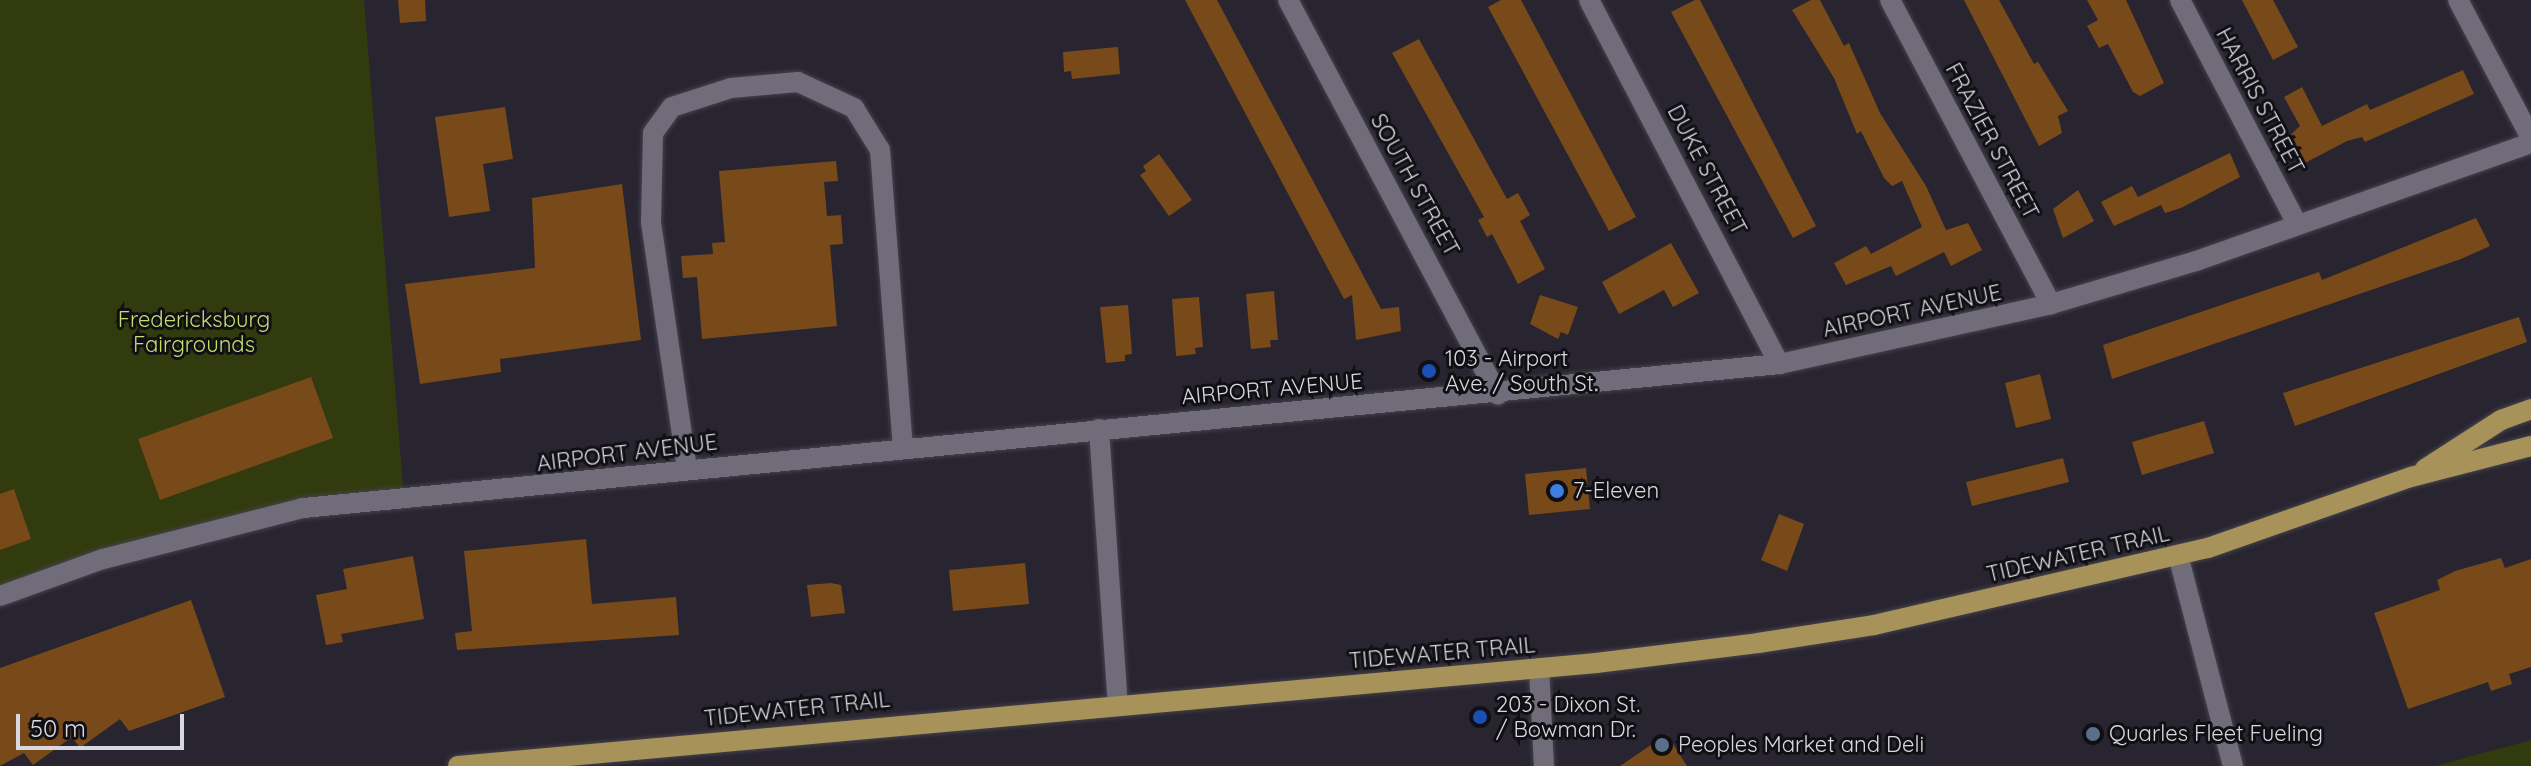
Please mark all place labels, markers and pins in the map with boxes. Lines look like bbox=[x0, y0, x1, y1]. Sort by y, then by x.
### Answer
place label: 103 - Airport Ave. / South St. bbox=[1445, 345, 1598, 396]
marker: 103 - Airport Ave. / South St. bbox=[1420, 362, 1438, 380]
place label: 7-Eleven bbox=[1573, 478, 1659, 504]
marker: 7-Eleven bbox=[1548, 482, 1566, 500]
place label: 203 - Dixon St. / Bowman Dr. bbox=[1496, 691, 1640, 742]
marker: 203 - Dixon St. / Bowman Dr. bbox=[1471, 708, 1489, 726]
place label: Quarles Fleet Fueling bbox=[2109, 721, 2323, 747]
marker: Quarles Fleet Fueling bbox=[2084, 725, 2102, 743]
place label: Peoples Market and Deli bbox=[1678, 732, 1924, 758]
marker: Peoples Market and Deli bbox=[1653, 736, 1671, 754]

